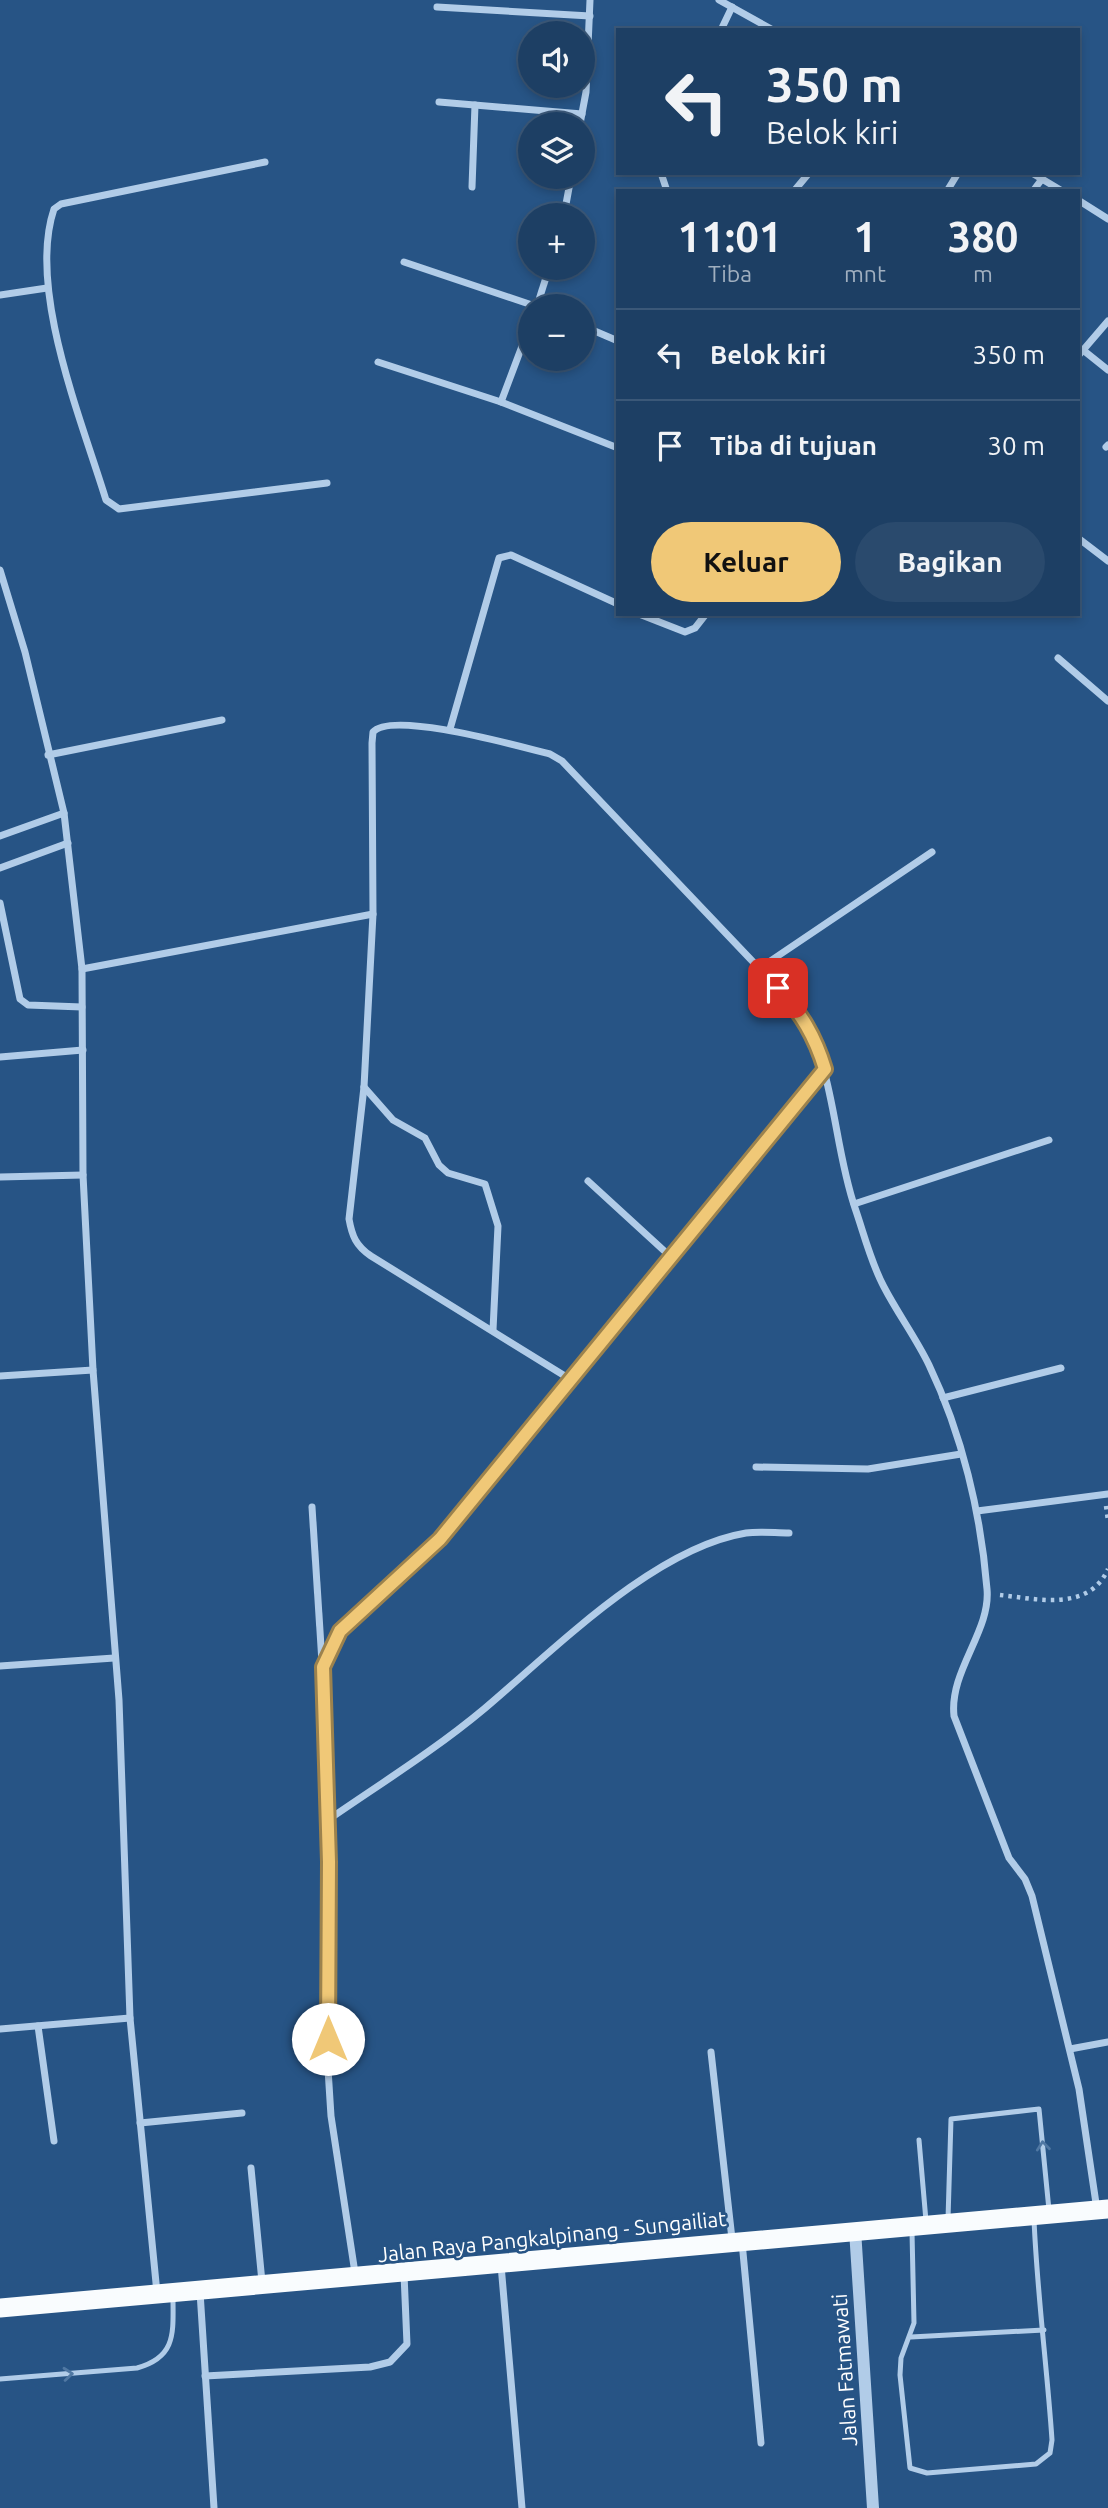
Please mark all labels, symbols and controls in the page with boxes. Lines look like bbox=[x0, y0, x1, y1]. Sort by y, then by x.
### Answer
map controls bbox=[518, 21, 595, 371]
button: sound bbox=[518, 21, 595, 98]
icon: left bbox=[651, 56, 742, 147]
text: 350 m bbox=[766, 56, 903, 111]
button: layers bbox=[518, 112, 595, 189]
text: Belok kiri bbox=[766, 114, 898, 150]
button: + bbox=[518, 203, 595, 280]
text: 11:01 bbox=[677, 213, 783, 260]
text: 1 bbox=[853, 213, 877, 260]
text: 380 bbox=[947, 213, 1019, 260]
text: Tiba bbox=[708, 261, 752, 286]
text: mnt bbox=[844, 261, 886, 286]
text: m bbox=[973, 261, 993, 286]
button: − bbox=[518, 294, 595, 371]
icon: left bbox=[651, 336, 689, 374]
text: Belok kiri bbox=[710, 340, 826, 369]
text: 350 m bbox=[973, 340, 1045, 369]
icon: arrive bbox=[651, 427, 689, 465]
text: Tiba di tujuan bbox=[710, 431, 877, 460]
text: 30 m bbox=[987, 431, 1045, 460]
button: Keluar bbox=[651, 522, 841, 602]
button: Bagikan bbox=[855, 522, 1045, 602]
pin bbox=[748, 958, 808, 1018]
icon: arrive bbox=[759, 969, 797, 1007]
position arrow bbox=[291, 2002, 365, 2076]
one-way arrow bbox=[1036, 2140, 1051, 2151]
street label: Jalan Raya Pangkalpinang - Sungailiat bbox=[376, 2206, 727, 2266]
street label: Jalan Fatmawati bbox=[827, 2293, 861, 2447]
one-way arrow bbox=[62, 2366, 74, 2381]

